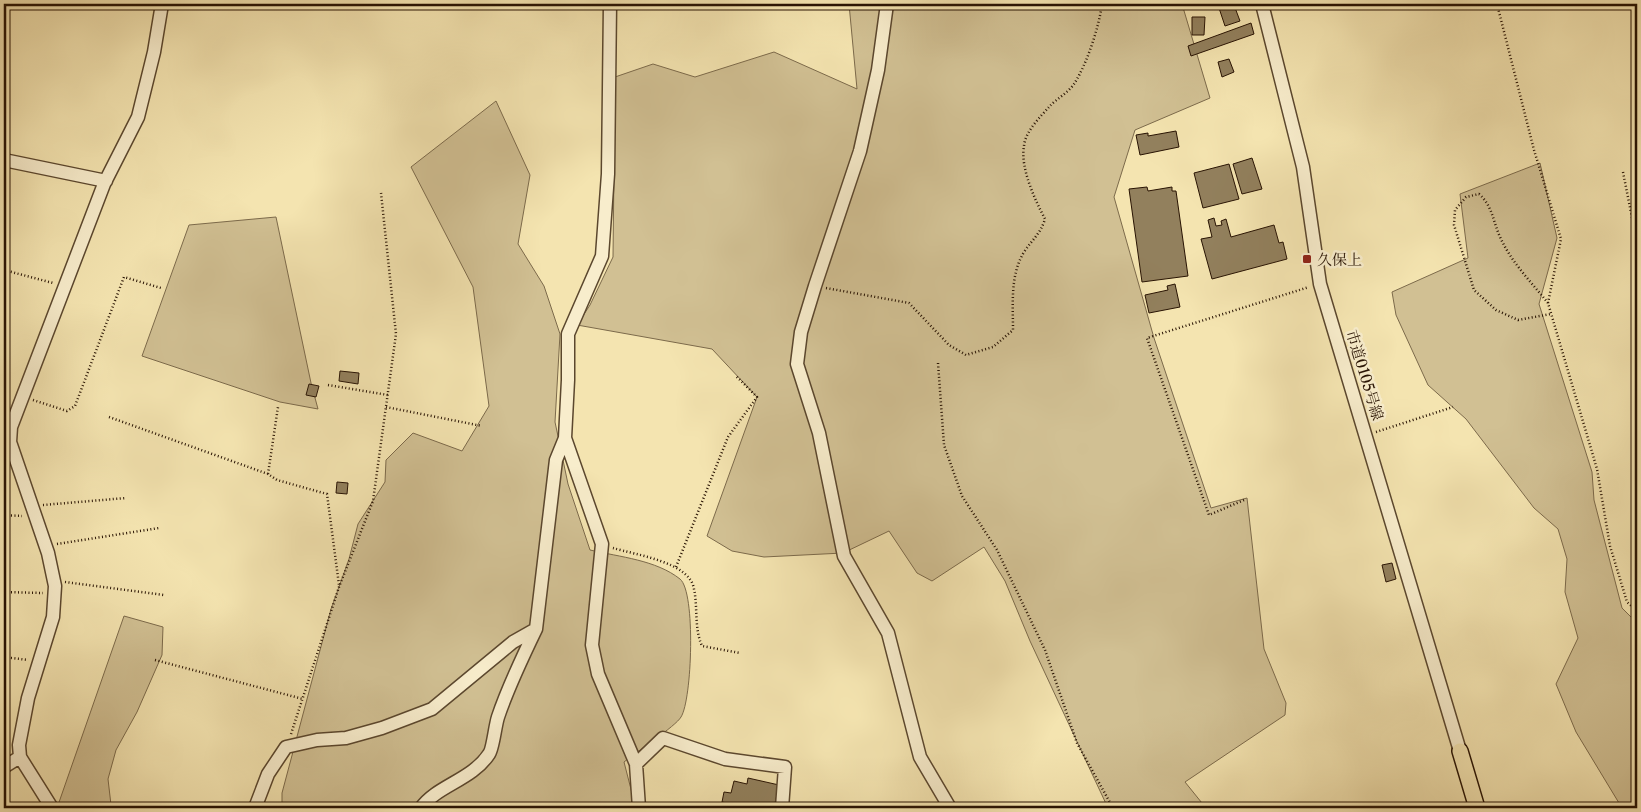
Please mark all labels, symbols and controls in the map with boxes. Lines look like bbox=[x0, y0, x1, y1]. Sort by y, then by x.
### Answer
place label: 久保上 bbox=[1317, 250, 1362, 269]
marker: 久保上 bbox=[1301, 253, 1313, 265]
street label: 市道0105号線 bbox=[1342, 328, 1388, 422]

